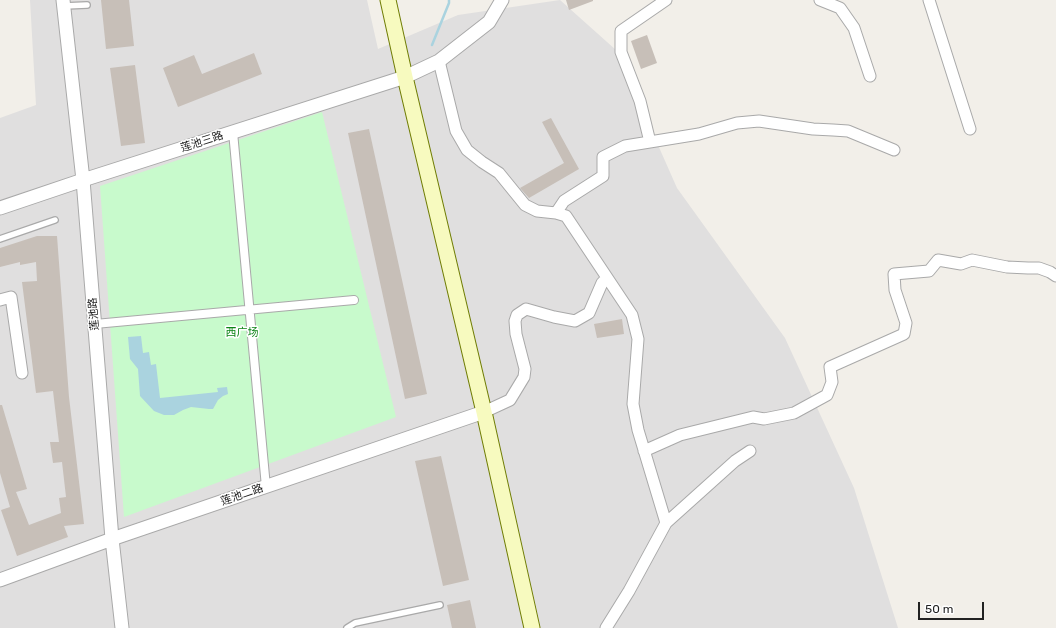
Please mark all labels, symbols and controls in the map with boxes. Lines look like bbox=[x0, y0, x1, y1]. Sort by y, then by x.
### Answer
street label: 莲池三路 bbox=[179, 129, 225, 155]
street label: 莲池路 bbox=[86, 297, 102, 331]
park label: 西广场 bbox=[226, 326, 258, 340]
street label: 莲池二路 bbox=[219, 482, 265, 508]
scale bar bbox=[920, 594, 986, 620]
text: 50 m bbox=[925, 602, 953, 616]

